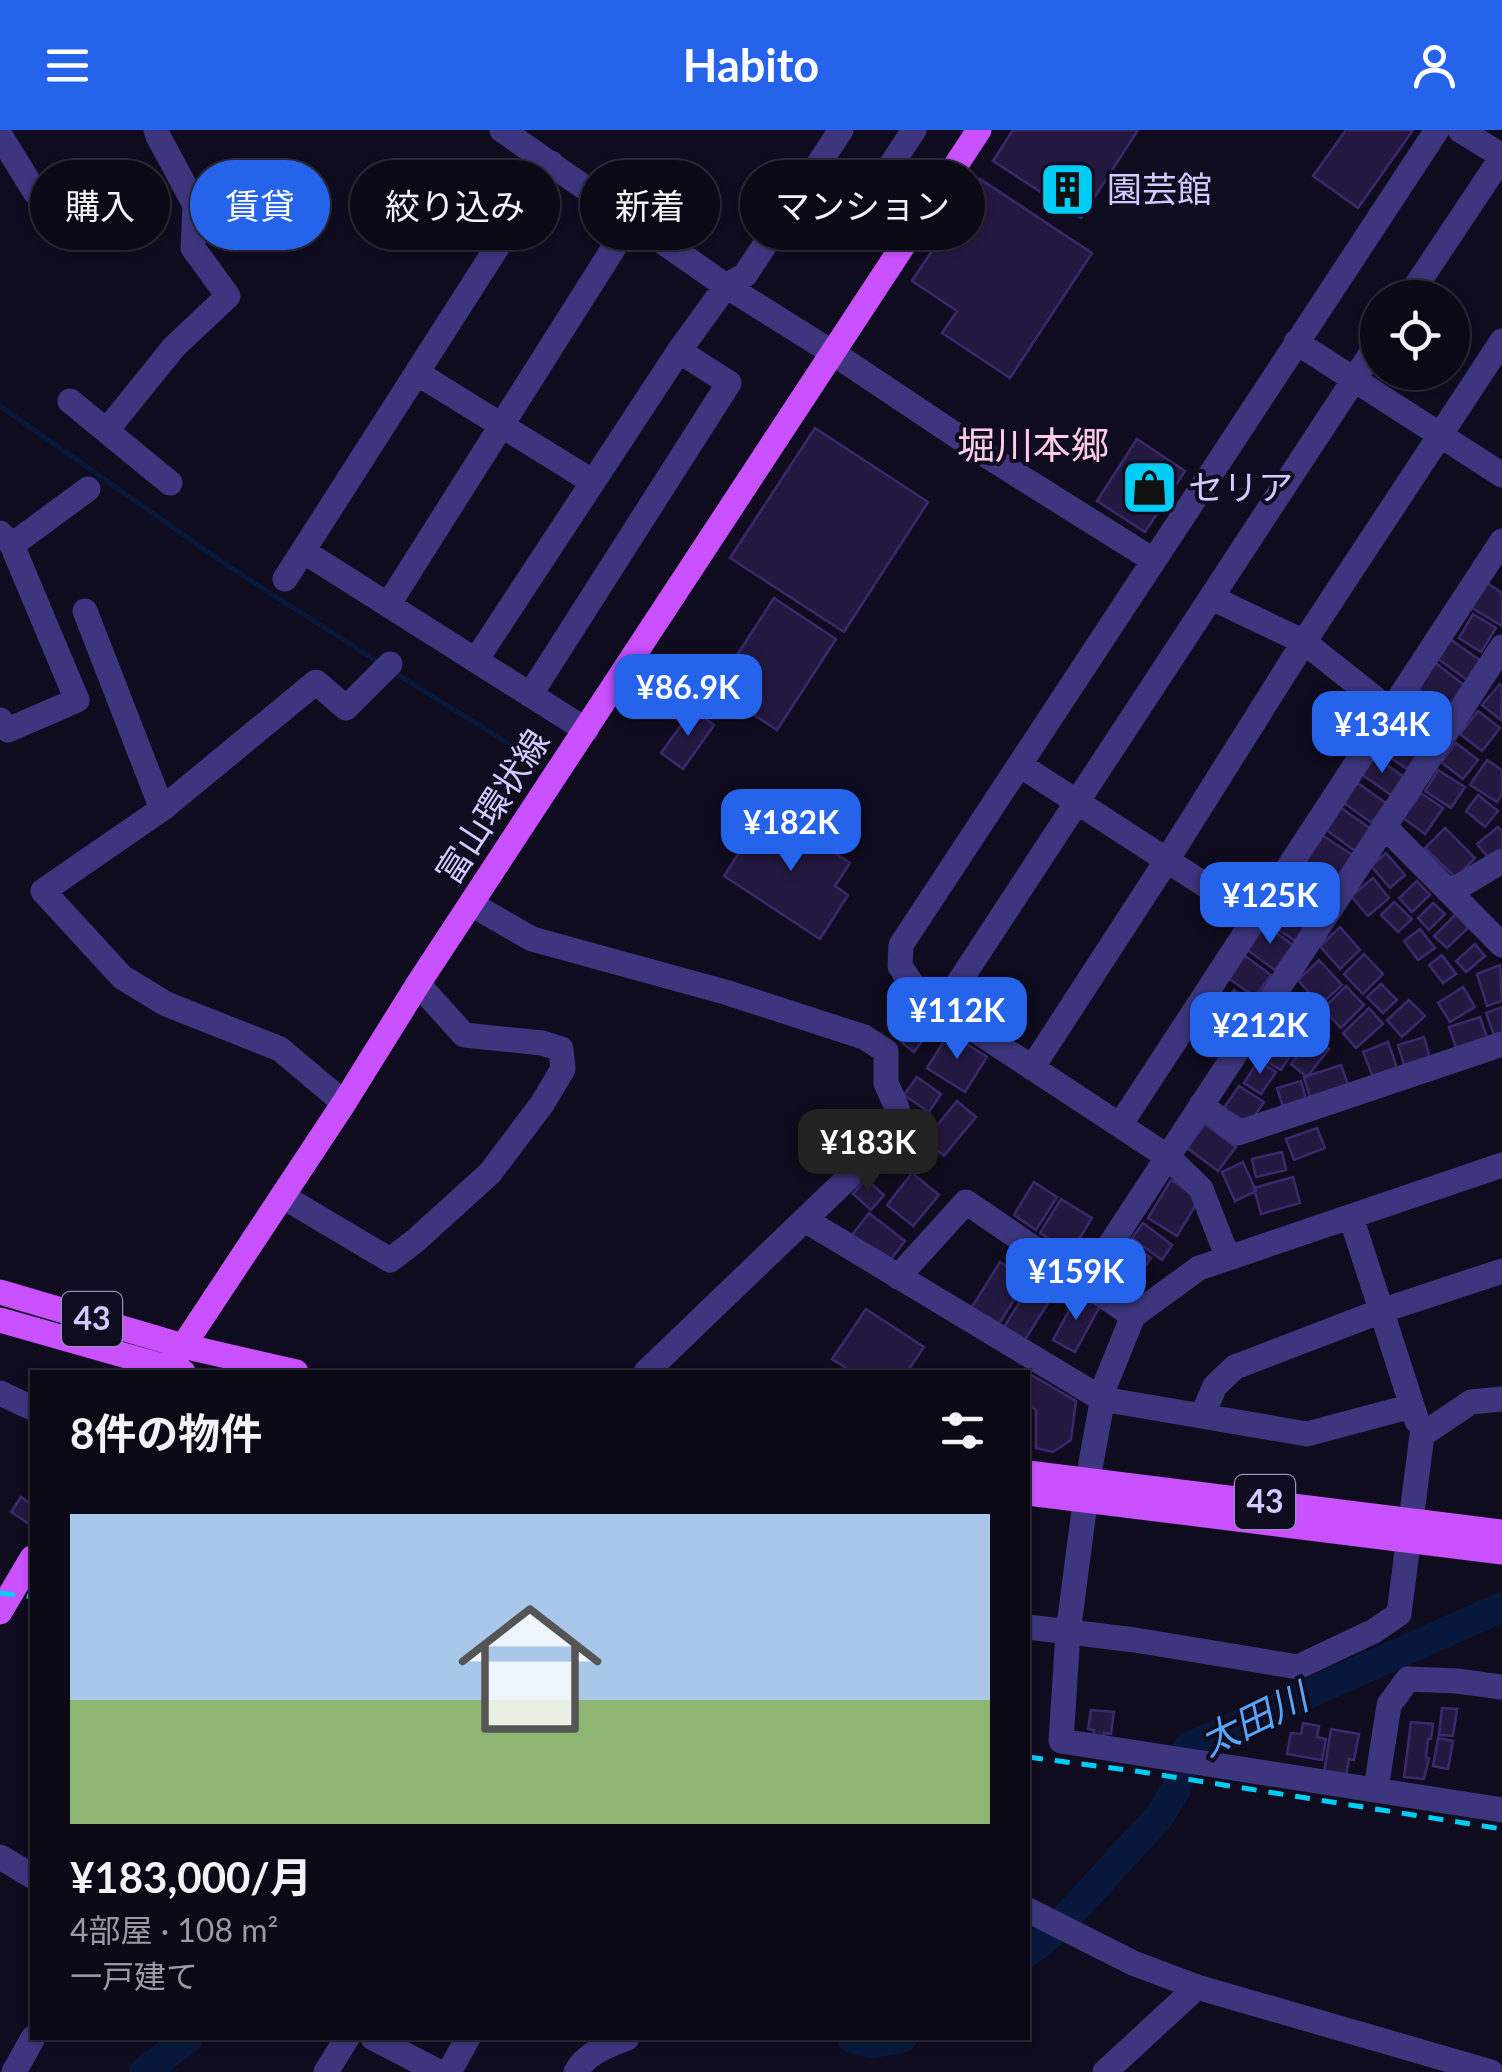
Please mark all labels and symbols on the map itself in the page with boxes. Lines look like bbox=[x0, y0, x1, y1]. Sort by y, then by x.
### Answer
building icon: 園芸館 bbox=[1038, 160, 1098, 220]
place label: 園芸館 bbox=[1107, 167, 1212, 209]
district label: 堀川本郷 bbox=[957, 421, 1109, 467]
shop icon: セリア bbox=[1119, 458, 1179, 518]
place label: セリア bbox=[1188, 465, 1293, 507]
pin: ¥86.9K bbox=[607, 654, 769, 739]
pin: ¥134K bbox=[1312, 691, 1452, 776]
street label: 富山環状線 bbox=[426, 721, 557, 891]
pin: ¥182K bbox=[721, 789, 861, 874]
pin: ¥125K bbox=[1200, 862, 1340, 947]
pin: ¥112K bbox=[887, 977, 1027, 1062]
pin: ¥212K bbox=[1190, 992, 1330, 1077]
pin: ¥183K bbox=[798, 1109, 938, 1194]
pin: ¥159K bbox=[1006, 1238, 1146, 1323]
road number: 43 bbox=[62, 1292, 122, 1346]
road number: 43 bbox=[1235, 1475, 1295, 1529]
water label: 太田川 bbox=[1192, 1671, 1318, 1764]

